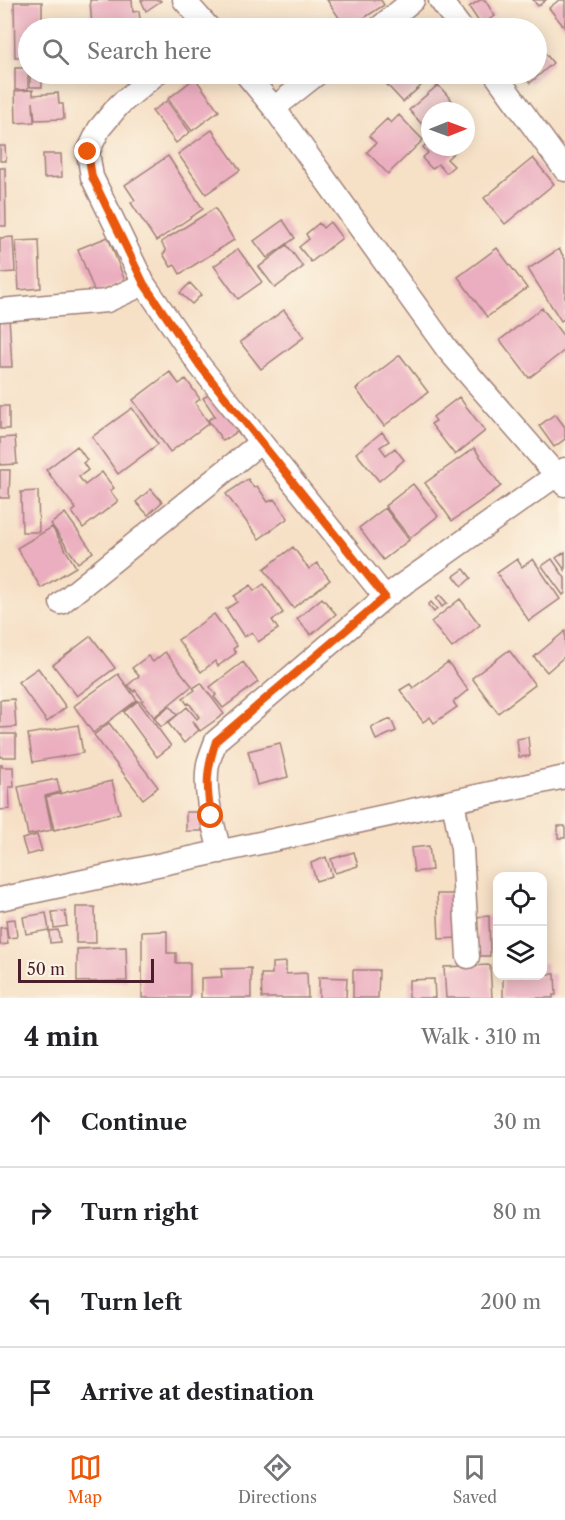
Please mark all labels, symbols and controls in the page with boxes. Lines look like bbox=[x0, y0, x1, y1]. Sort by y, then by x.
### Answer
search box bbox=[18, 18, 547, 84]
icon: search bbox=[39, 35, 72, 68]
text: Search here bbox=[87, 38, 212, 65]
north arrow bbox=[421, 102, 475, 156]
route end bbox=[74, 138, 100, 164]
route start bbox=[197, 802, 223, 828]
map controls bbox=[493, 872, 547, 980]
button: locate bbox=[493, 872, 547, 926]
button: layers bbox=[493, 926, 547, 980]
scale bar bbox=[18, 956, 154, 984]
text: 50 m bbox=[27, 959, 65, 979]
text: 4 min bbox=[24, 1021, 99, 1053]
text: Walk · 310 m bbox=[421, 1025, 541, 1049]
icon: ahead bbox=[24, 1106, 57, 1139]
text: Continue bbox=[81, 1109, 187, 1136]
text: 30 m bbox=[493, 1110, 541, 1134]
icon: right bbox=[24, 1196, 57, 1229]
text: Turn right bbox=[81, 1199, 199, 1226]
text: 80 m bbox=[493, 1200, 541, 1224]
icon: left bbox=[24, 1286, 57, 1319]
text: Turn left bbox=[81, 1289, 182, 1316]
text: 200 m bbox=[480, 1290, 541, 1314]
icon: arrive bbox=[24, 1376, 57, 1409]
text: Arrive at destination bbox=[81, 1379, 314, 1406]
tab: Map bbox=[68, 1451, 102, 1507]
tab: Directions bbox=[238, 1451, 317, 1507]
tab: Saved bbox=[453, 1451, 497, 1507]

